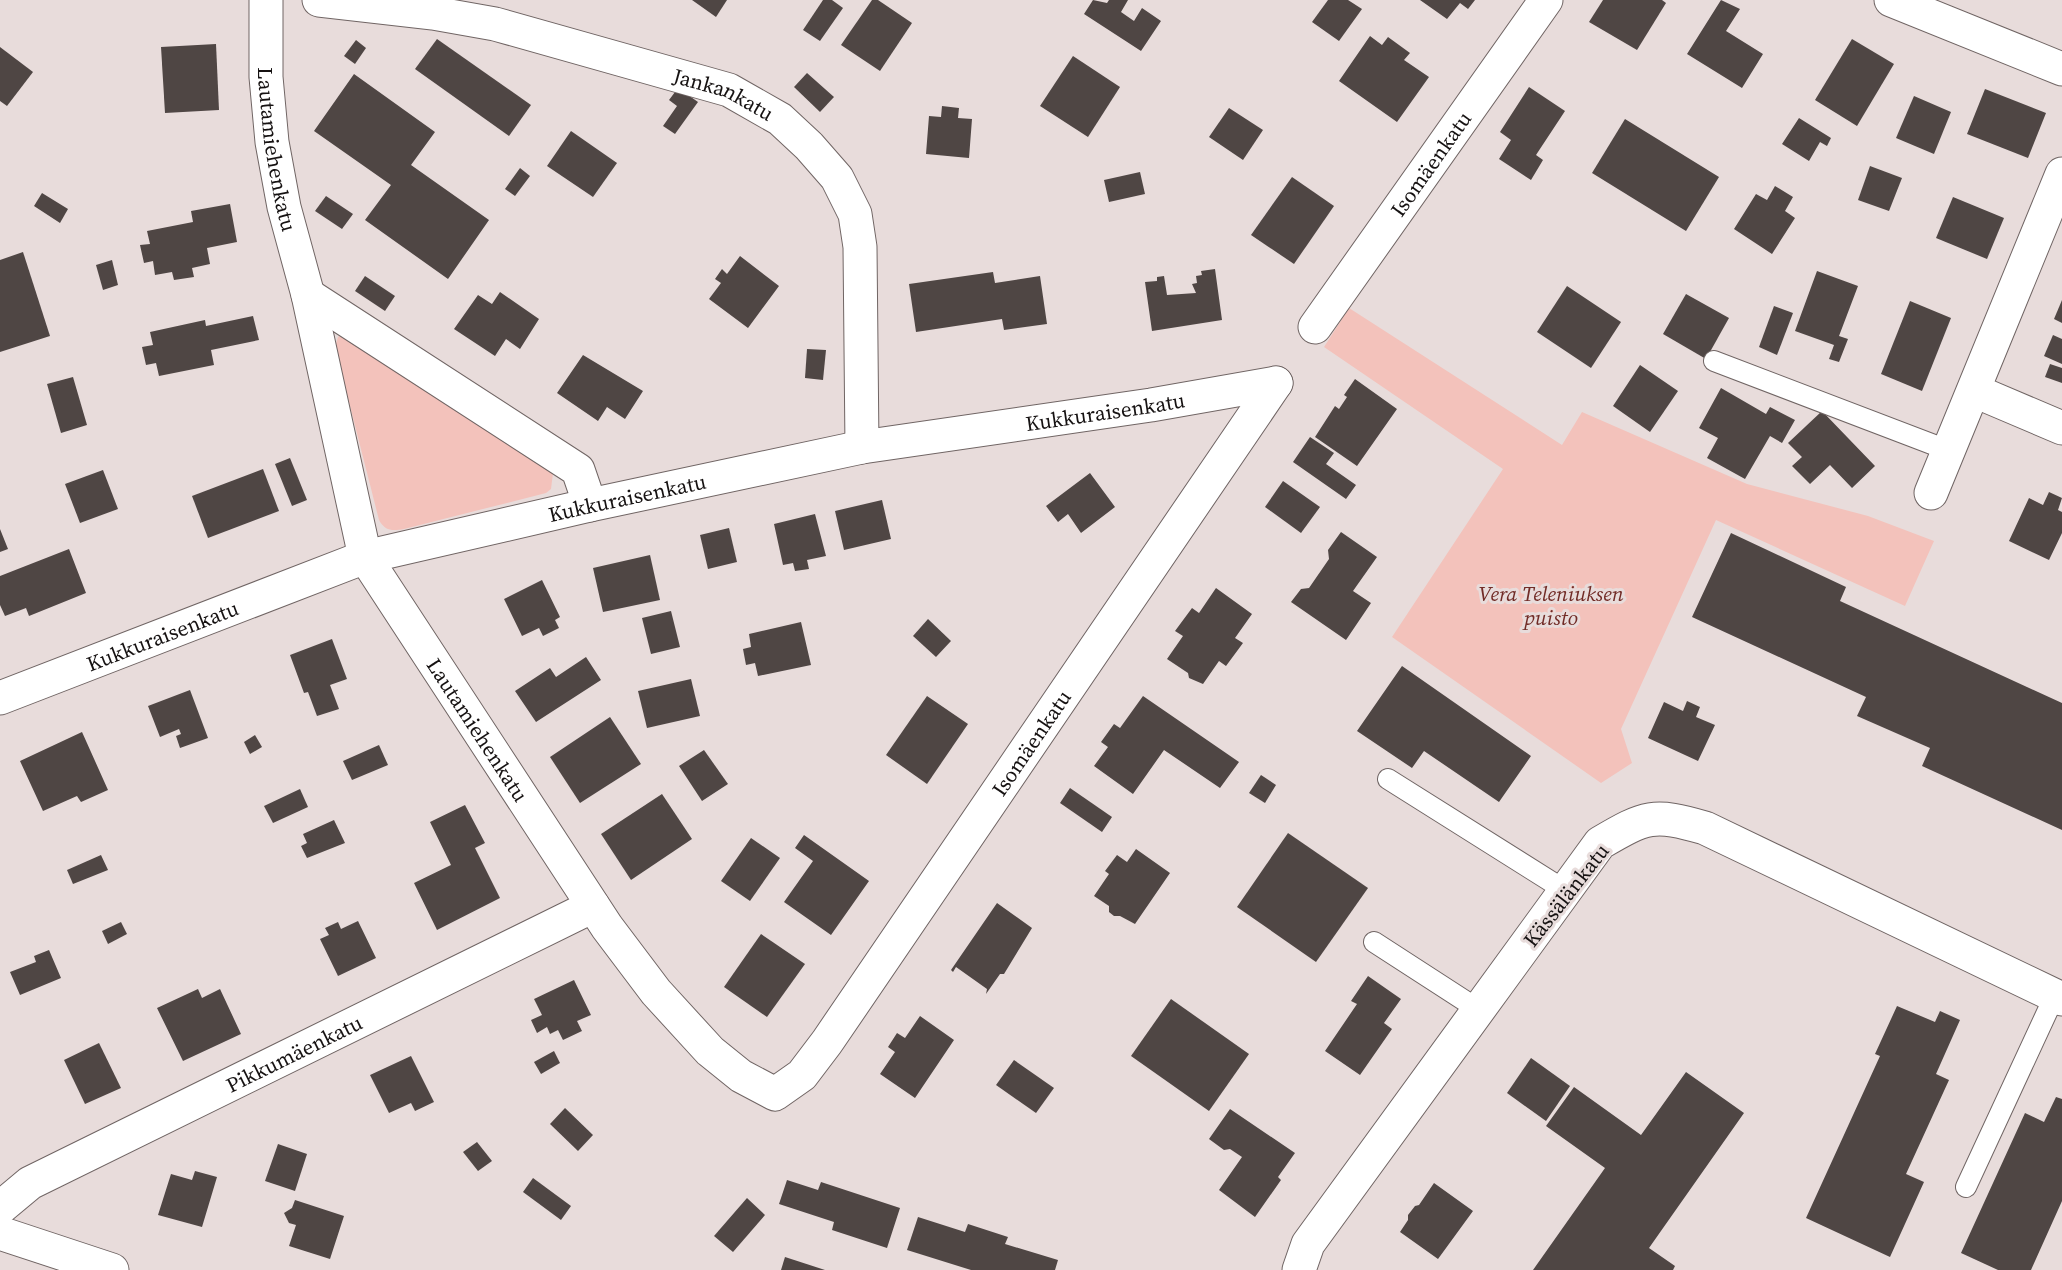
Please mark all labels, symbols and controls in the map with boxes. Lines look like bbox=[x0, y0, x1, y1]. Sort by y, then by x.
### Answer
street label: Jankankatu bbox=[669, 60, 779, 127]
street label: Lautamiehenkatu bbox=[252, 67, 304, 235]
street label: Isomäenkatu bbox=[1383, 105, 1478, 222]
street label: Kukkuraisenkatu bbox=[1024, 385, 1187, 438]
street label: Kukkuraisenkatu bbox=[545, 466, 708, 529]
park label: Vera Teleniuksen puisto bbox=[1478, 579, 1624, 632]
street label: Kukkuraisenkatu bbox=[82, 593, 242, 678]
street label: Lautamiehenkatu bbox=[420, 652, 535, 807]
street label: Isomäenkatu bbox=[984, 684, 1077, 802]
street label: Kässälänkatu bbox=[1516, 837, 1616, 953]
street label: Pikkumäenkatu bbox=[221, 1007, 367, 1099]

